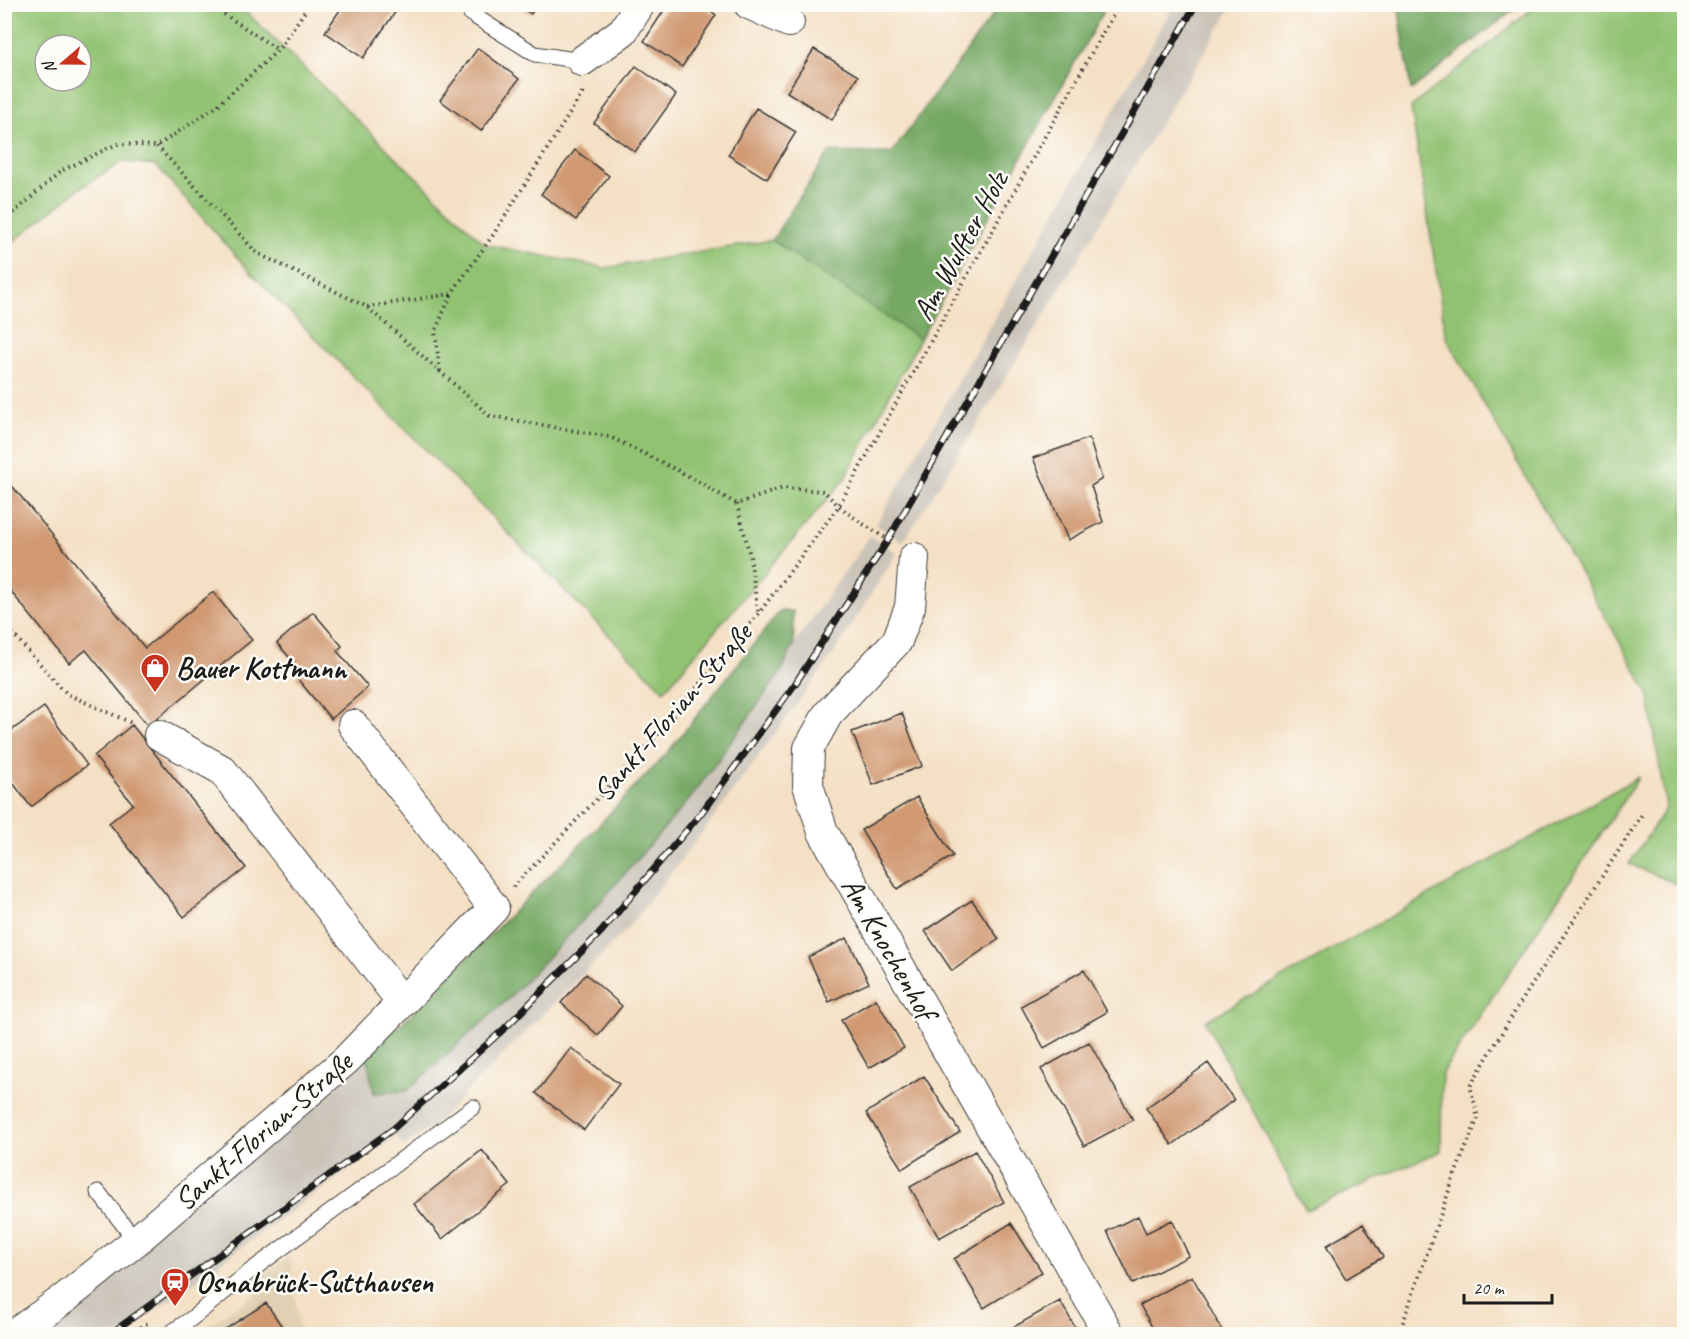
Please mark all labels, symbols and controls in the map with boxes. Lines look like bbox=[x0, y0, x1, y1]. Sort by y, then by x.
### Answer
north arrow bbox=[33, 33, 93, 93]
text: N bbox=[38, 57, 61, 76]
street label: Am Wulfter Holz bbox=[904, 163, 1018, 327]
street label: Sankt-Florian-Straße bbox=[584, 613, 761, 809]
place label: Bauer Kottmann bbox=[176, 649, 348, 687]
shop icon: Bauer Kottmann bbox=[139, 652, 171, 694]
street label: Am Knochenhof bbox=[833, 870, 948, 1031]
street label: Sankt-Florian-Straße bbox=[166, 1042, 362, 1219]
place label: Osnabrück-Sutthausen bbox=[196, 1263, 434, 1301]
station icon: Osnabrück-Sutthausen bbox=[159, 1266, 191, 1308]
scale bar bbox=[1464, 1267, 1552, 1305]
text: 20 m bbox=[1473, 1277, 1506, 1299]

